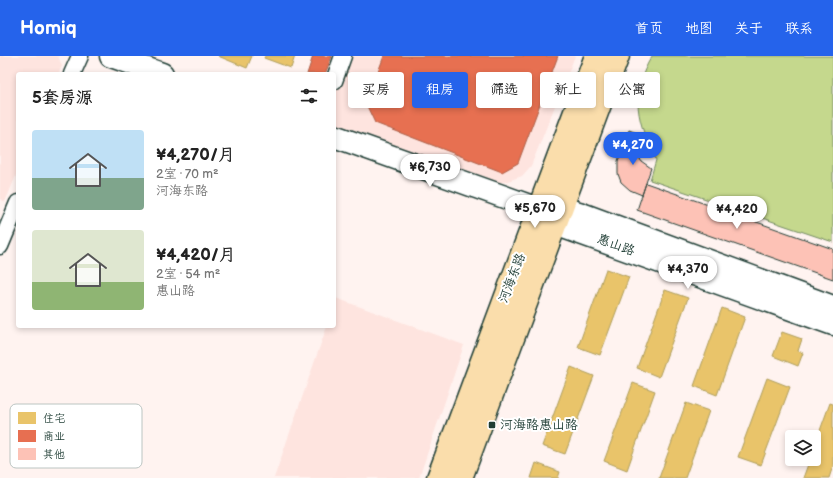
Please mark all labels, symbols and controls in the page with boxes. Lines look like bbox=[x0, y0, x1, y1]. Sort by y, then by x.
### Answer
text: Homiq bbox=[20, 17, 77, 40]
text: 首页 bbox=[635, 20, 663, 37]
text: 地图 bbox=[685, 20, 713, 37]
text: 关于 bbox=[735, 20, 763, 37]
text: 联系 bbox=[785, 20, 813, 37]
chip: 买房 bbox=[348, 72, 404, 108]
chip: 租房 bbox=[412, 72, 468, 108]
chip: 筛选 bbox=[476, 72, 532, 108]
chip: 新上 bbox=[540, 72, 596, 108]
chip: 公寓 bbox=[604, 72, 660, 108]
icon: filters bbox=[298, 85, 320, 107]
text: 5套房源 bbox=[32, 88, 93, 108]
pin: ¥4,270 bbox=[600, 132, 666, 166]
text: ¥4,270 bbox=[612, 137, 654, 153]
text: ¥4,270/月 bbox=[156, 145, 235, 165]
icon: home bbox=[64, 146, 112, 194]
pin: ¥6,730 bbox=[397, 154, 463, 188]
text: ¥6,730 bbox=[409, 159, 451, 175]
text: 2室 · 70 m² bbox=[156, 166, 219, 182]
text: 河海东路 bbox=[156, 183, 208, 199]
pin: ¥5,670 bbox=[502, 195, 568, 229]
pin: ¥4,420 bbox=[704, 196, 770, 230]
text: ¥5,670 bbox=[514, 200, 556, 216]
text: ¥4,420 bbox=[716, 201, 758, 217]
street label: 惠山路 bbox=[595, 231, 637, 259]
text: ¥4,420/月 bbox=[156, 245, 236, 265]
icon: home bbox=[64, 246, 112, 294]
street label: 河海东路 bbox=[495, 251, 529, 305]
pin: ¥4,370 bbox=[655, 256, 721, 290]
text: ¥4,370 bbox=[667, 261, 709, 277]
text: 2室 · 54 m² bbox=[156, 266, 220, 282]
text: 惠山路 bbox=[156, 283, 195, 299]
legend bbox=[10, 404, 142, 468]
text: 住宅 bbox=[43, 412, 65, 425]
place label: 河海路惠山路 bbox=[500, 417, 578, 433]
marker: 河海路惠山路 bbox=[487, 420, 497, 430]
text: 商业 bbox=[43, 430, 65, 443]
map controls bbox=[785, 430, 821, 466]
button: layers bbox=[785, 430, 821, 466]
text: 其他 bbox=[43, 448, 65, 461]

